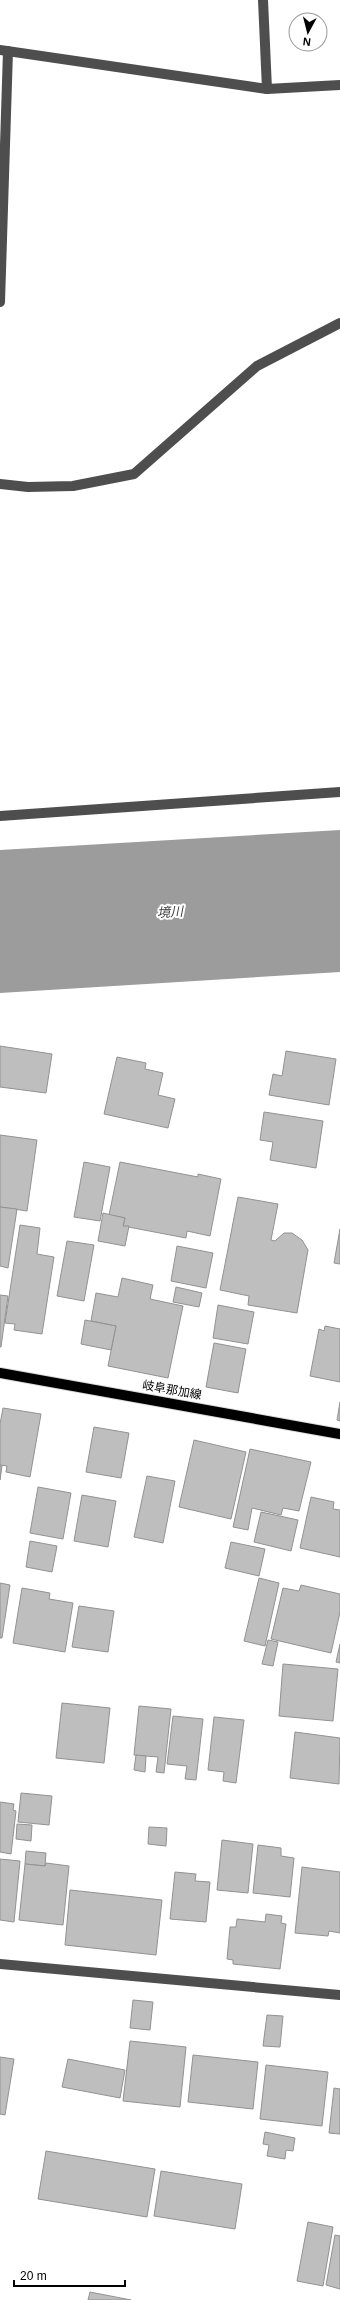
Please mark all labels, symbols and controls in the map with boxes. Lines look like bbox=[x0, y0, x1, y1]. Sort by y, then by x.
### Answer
north arrow bbox=[288, 12, 328, 52]
text: N bbox=[302, 35, 311, 48]
water label: 境川 bbox=[157, 904, 185, 920]
street label: 岐阜那加線 bbox=[141, 1378, 203, 1402]
scale bar bbox=[14, 2262, 125, 2288]
text: 20 m bbox=[20, 2269, 47, 2283]

